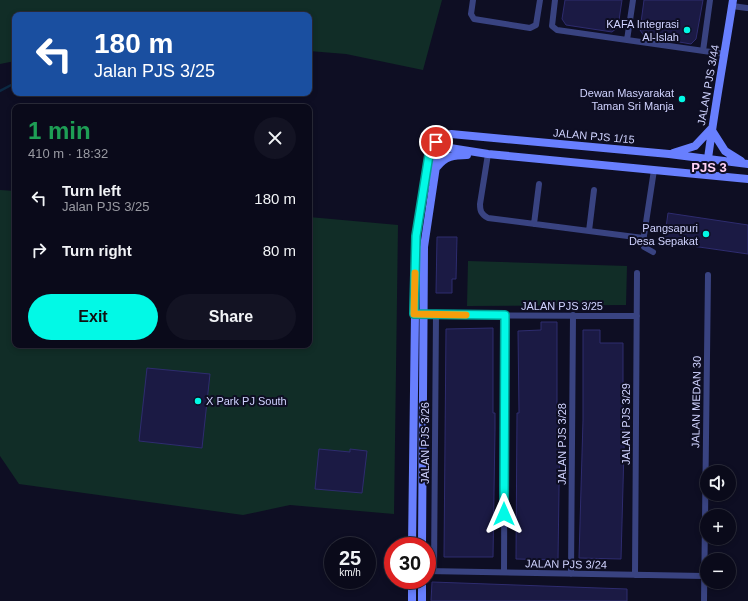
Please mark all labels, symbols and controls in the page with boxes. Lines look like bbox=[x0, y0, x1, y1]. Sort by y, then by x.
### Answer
place label: KAFA Integrasi Al-Islah bbox=[606, 18, 679, 43]
marker: KAFA Integrasi Al-Islah bbox=[682, 25, 692, 35]
icon: left bbox=[28, 28, 80, 80]
text: 180 m bbox=[94, 28, 173, 59]
street label: JALAN PJS 3/44 bbox=[695, 44, 721, 126]
text: Jalan PJS 3/25 bbox=[94, 61, 215, 81]
place label: Dewan Masyarakat Taman Sri Manja bbox=[580, 87, 675, 112]
marker: Dewan Masyarakat Taman Sri Manja bbox=[677, 94, 687, 104]
text: 1 min bbox=[28, 117, 91, 144]
button: close bbox=[254, 117, 296, 159]
pin bbox=[419, 125, 453, 159]
street label: JALAN PJS 1/15 bbox=[553, 126, 635, 146]
icon: arrive bbox=[425, 131, 447, 153]
text: 410 m · 18:32 bbox=[28, 146, 108, 161]
district label: PJS 3 bbox=[691, 160, 727, 175]
text: Turn left bbox=[62, 182, 121, 199]
icon: left bbox=[28, 187, 50, 209]
text: 180 m bbox=[254, 190, 296, 207]
text: Jalan PJS 3/25 bbox=[62, 199, 149, 214]
place label: Pangsapuri Desa Sepakat bbox=[629, 222, 698, 247]
marker: Pangsapuri Desa Sepakat bbox=[701, 229, 711, 239]
icon: right bbox=[28, 239, 50, 261]
text: Turn right bbox=[62, 242, 132, 259]
text: 80 m bbox=[263, 242, 296, 259]
button: Exit bbox=[28, 294, 158, 340]
button: Share bbox=[166, 294, 296, 340]
street label: JALAN PJS 3/25 bbox=[521, 300, 603, 312]
street label: JALAN MEDAN 30 bbox=[689, 356, 703, 448]
street label: JALAN PJS 3/29 bbox=[620, 383, 632, 465]
place label: X Park PJ South bbox=[206, 395, 287, 407]
marker: X Park PJ South bbox=[193, 396, 203, 406]
street label: JALAN PJS 3/26 bbox=[419, 402, 431, 484]
street label: JALAN PJS 3/28 bbox=[556, 403, 568, 485]
map controls bbox=[700, 465, 736, 589]
button: sound bbox=[700, 465, 736, 501]
position arrow bbox=[483, 493, 525, 535]
button: + bbox=[700, 509, 736, 545]
speed limit sign: 30 bbox=[384, 537, 436, 589]
text: 25 bbox=[339, 547, 361, 569]
button: − bbox=[700, 553, 736, 589]
street label: JALAN PJS 3/24 bbox=[525, 557, 607, 571]
text: km/h bbox=[339, 567, 361, 578]

